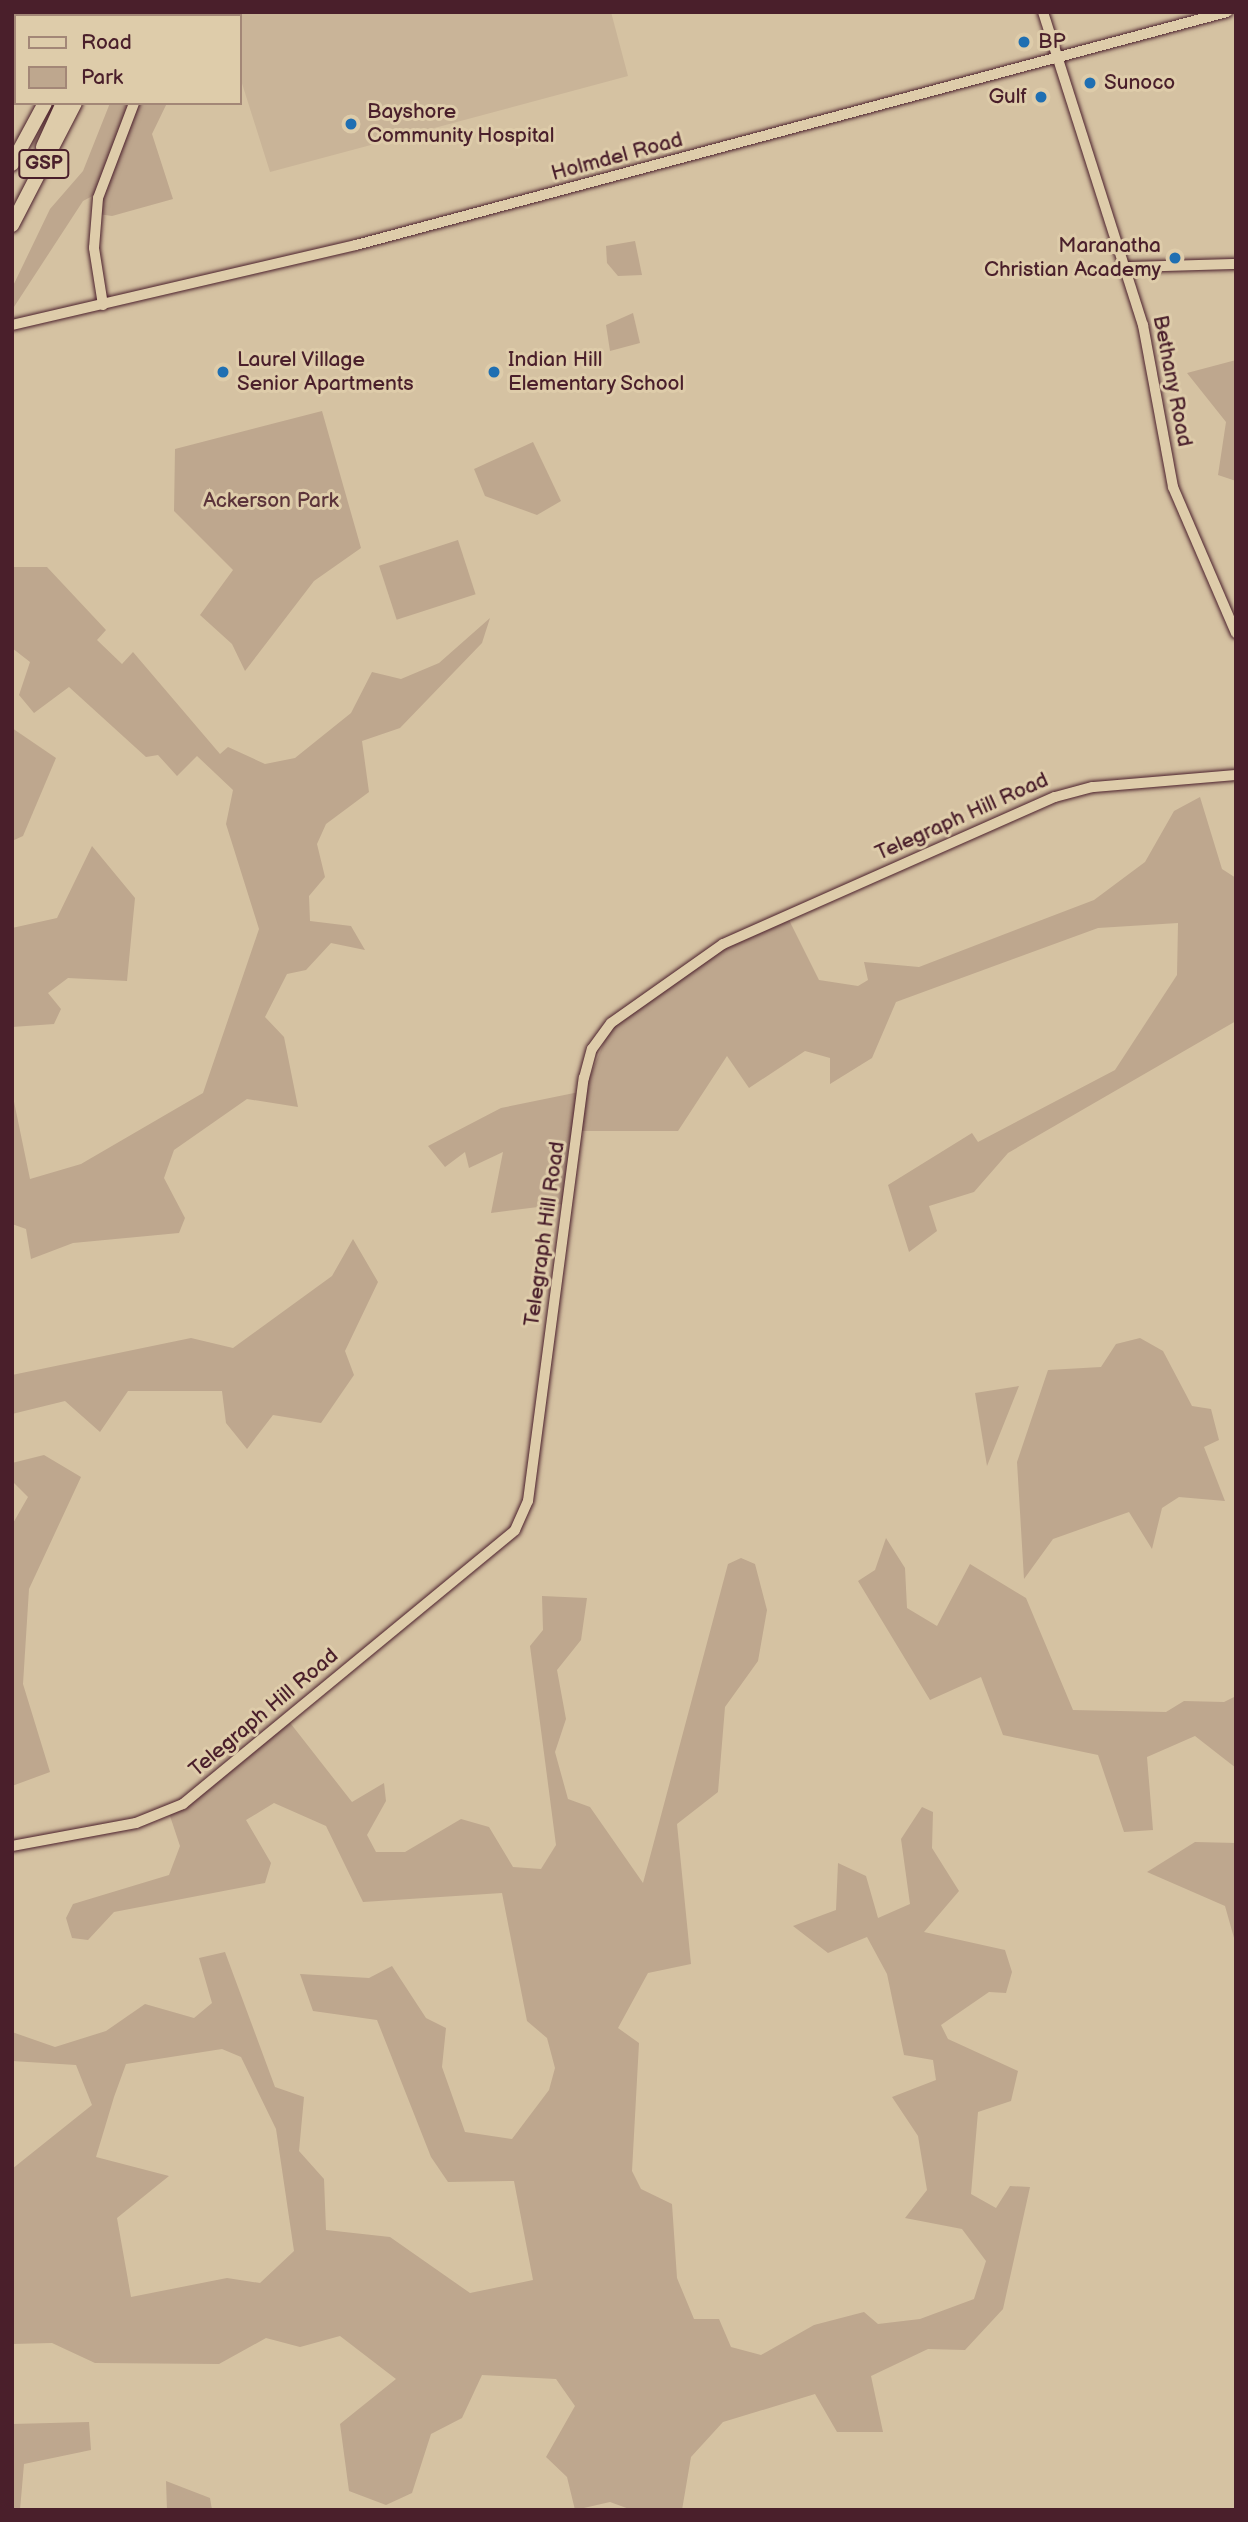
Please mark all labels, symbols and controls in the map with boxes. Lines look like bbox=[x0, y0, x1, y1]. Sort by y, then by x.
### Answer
legend bbox=[14, 14, 242, 105]
place label: BP bbox=[1038, 29, 1066, 55]
text: Road bbox=[81, 30, 132, 55]
marker: BP bbox=[1016, 34, 1032, 50]
text: Park bbox=[81, 65, 123, 90]
place label: Sunoco bbox=[1104, 70, 1175, 96]
marker: Sunoco bbox=[1082, 75, 1098, 91]
place label: Gulf bbox=[988, 84, 1027, 110]
marker: Gulf bbox=[1033, 89, 1049, 105]
place label: Bayshore Community Hospital bbox=[367, 99, 556, 149]
marker: Bayshore Community Hospital bbox=[341, 114, 361, 134]
street label: Holmdel Road bbox=[549, 127, 685, 187]
road number: GSP bbox=[18, 148, 70, 180]
place label: Maranatha Christian Academy bbox=[984, 233, 1161, 283]
marker: Maranatha Christian Academy bbox=[1167, 250, 1183, 266]
street label: Bethany Road bbox=[1147, 313, 1197, 449]
place label: Laurel Village Senior Apartments bbox=[237, 347, 414, 397]
place label: Indian Hill Elementary School bbox=[508, 347, 686, 397]
marker: Laurel Village Senior Apartments bbox=[215, 364, 231, 380]
marker: Indian Hill Elementary School bbox=[486, 364, 502, 380]
park label: Ackerson Park bbox=[203, 488, 339, 514]
street label: Telegraph Hill Road bbox=[872, 768, 1052, 866]
street label: Telegraph Hill Road bbox=[520, 1140, 570, 1328]
street label: Telegraph Hill Road bbox=[184, 1643, 344, 1783]

